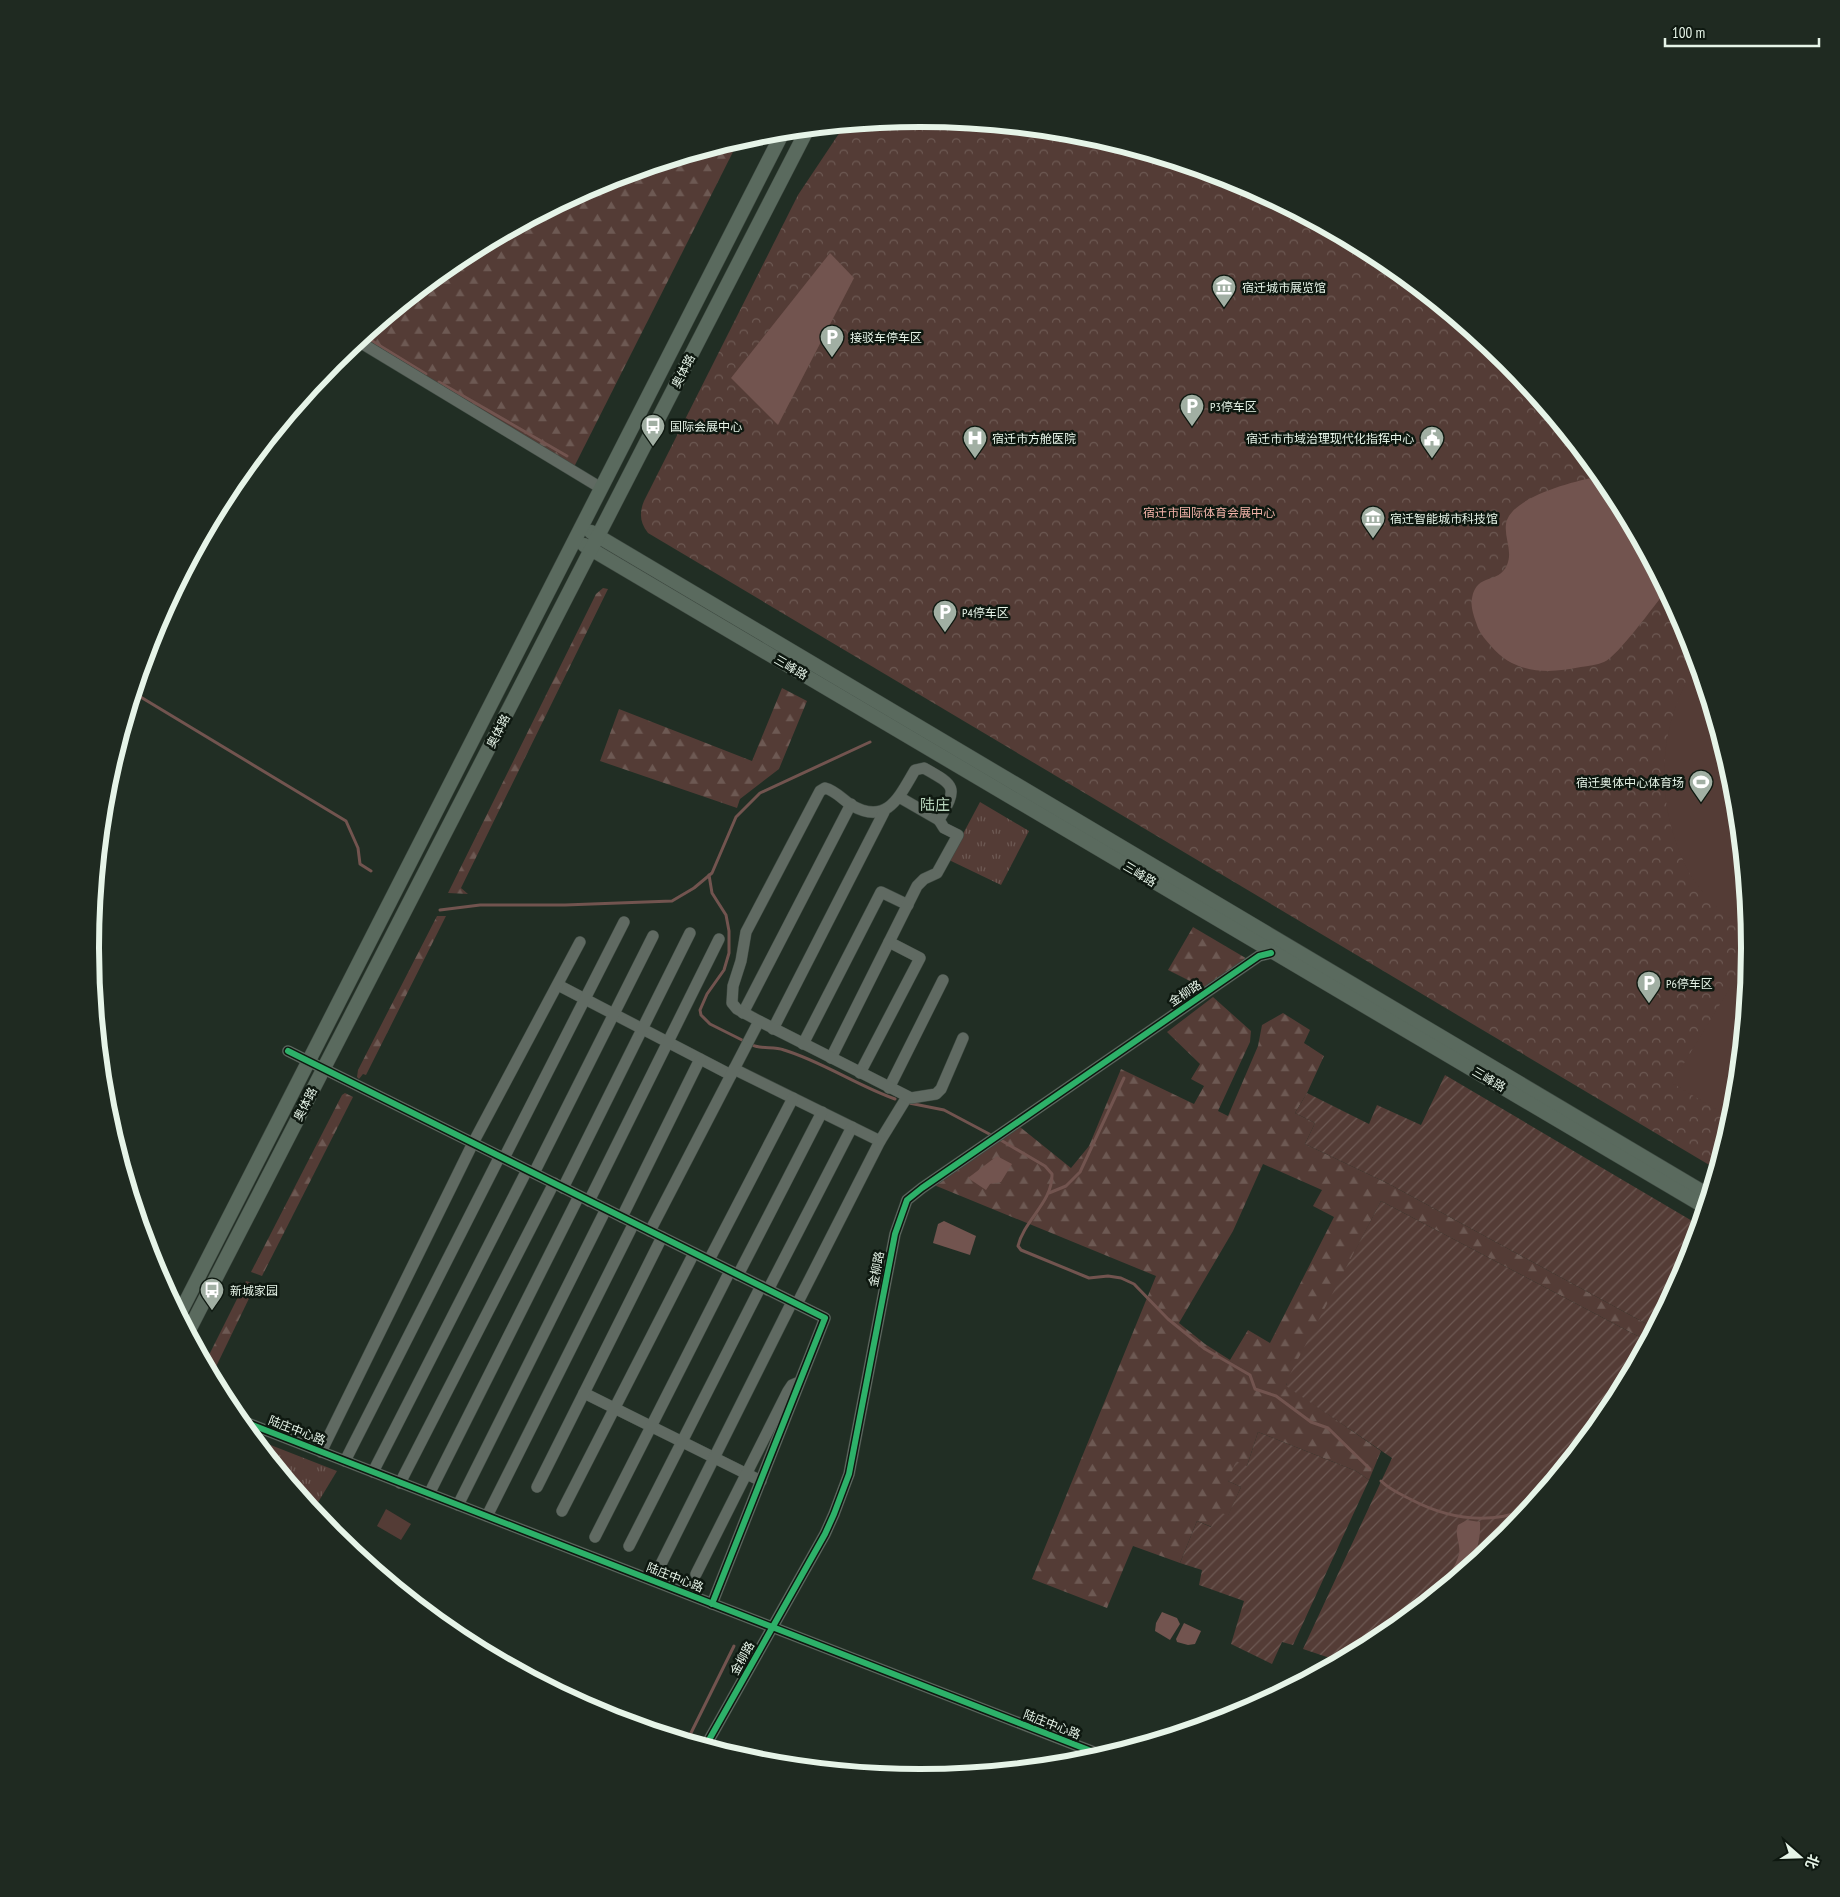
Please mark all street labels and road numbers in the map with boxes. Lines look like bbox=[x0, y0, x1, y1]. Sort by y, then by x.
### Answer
street label: 奥体路 bbox=[668, 352, 698, 390]
street label: 三峰路 bbox=[772, 652, 810, 682]
street label: 奥体路 bbox=[483, 712, 513, 750]
street label: 三峰路 bbox=[1121, 858, 1159, 890]
street label: 金柳路 bbox=[1166, 977, 1204, 1009]
street label: 三峰路 bbox=[1470, 1064, 1508, 1094]
street label: 奥体路 bbox=[290, 1085, 320, 1123]
street label: 金柳路 bbox=[865, 1250, 887, 1288]
street label: 陆庄中心路 bbox=[266, 1412, 328, 1448]
street label: 陆庄中心路 bbox=[644, 1559, 706, 1595]
street label: 金柳路 bbox=[727, 1639, 757, 1677]
street label: 陆庄中心路 bbox=[1021, 1706, 1083, 1742]

